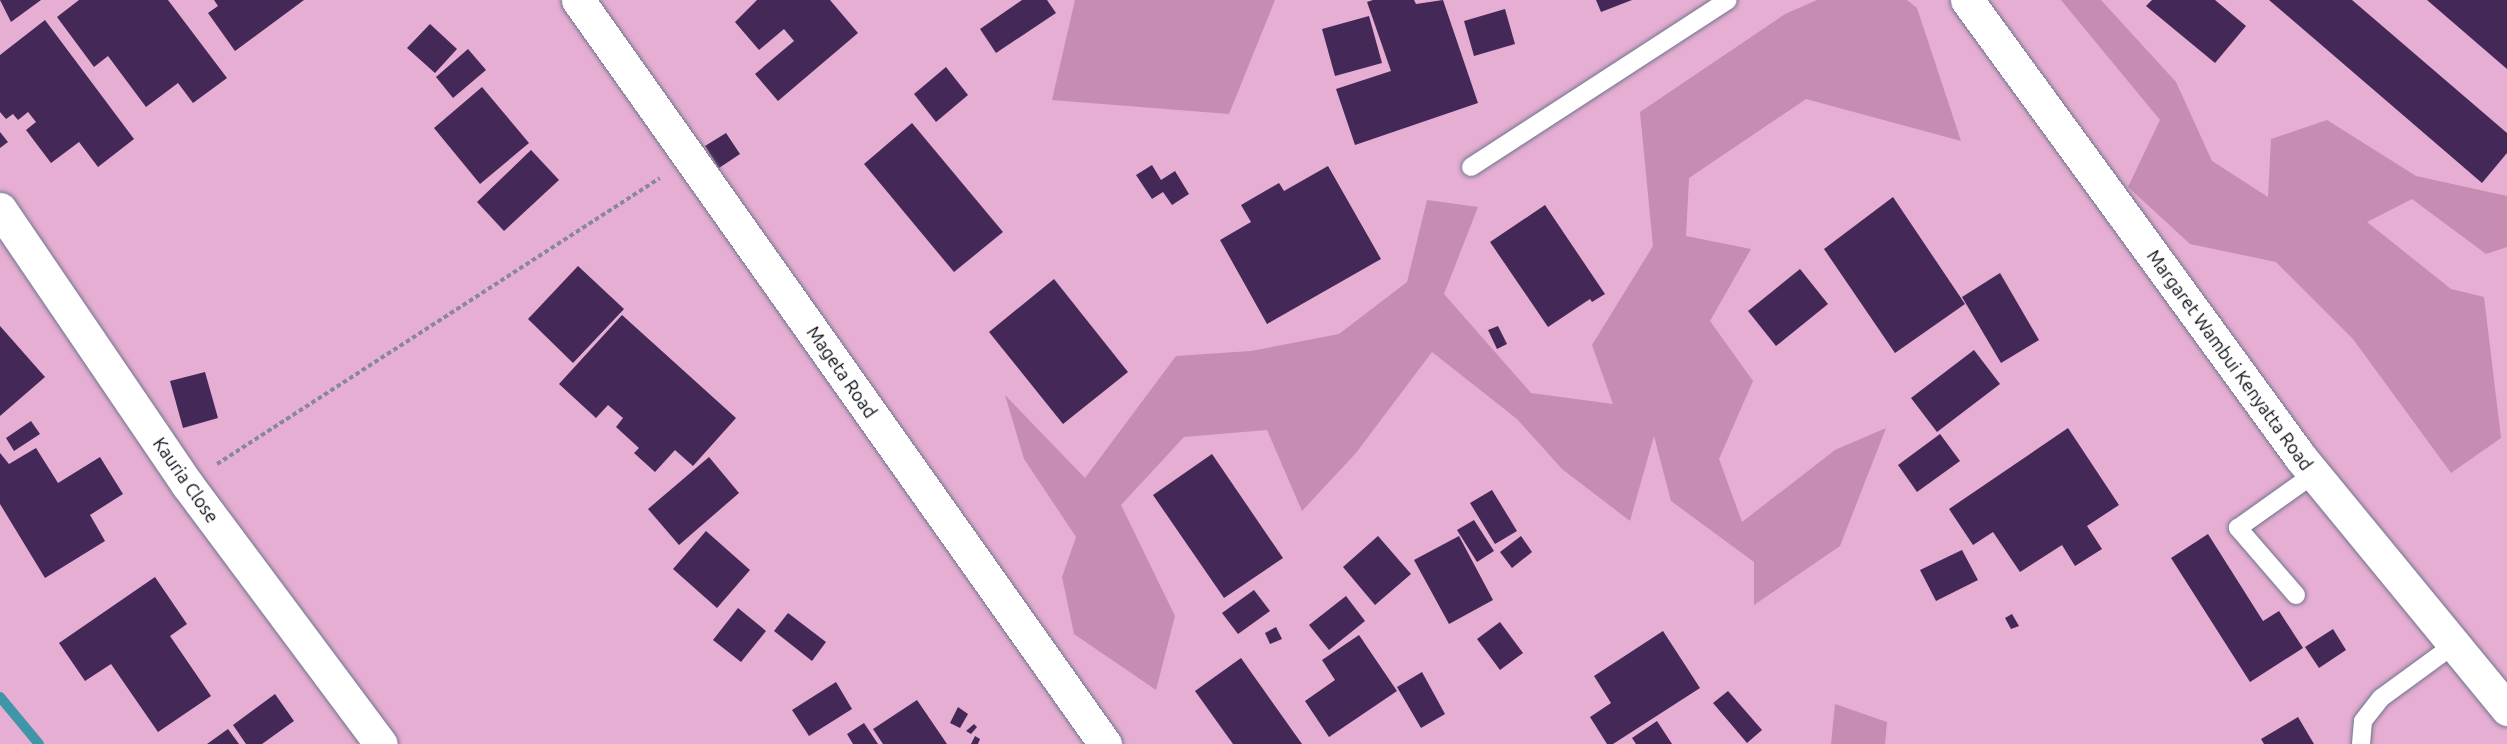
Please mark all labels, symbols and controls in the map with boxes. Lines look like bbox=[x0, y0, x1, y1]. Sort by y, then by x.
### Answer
street label: Margaret Wambui Kenyatta Road bbox=[2143, 246, 2317, 474]
street label: Mageta Road bbox=[802, 322, 882, 422]
street label: Kauria Close bbox=[149, 433, 223, 527]

